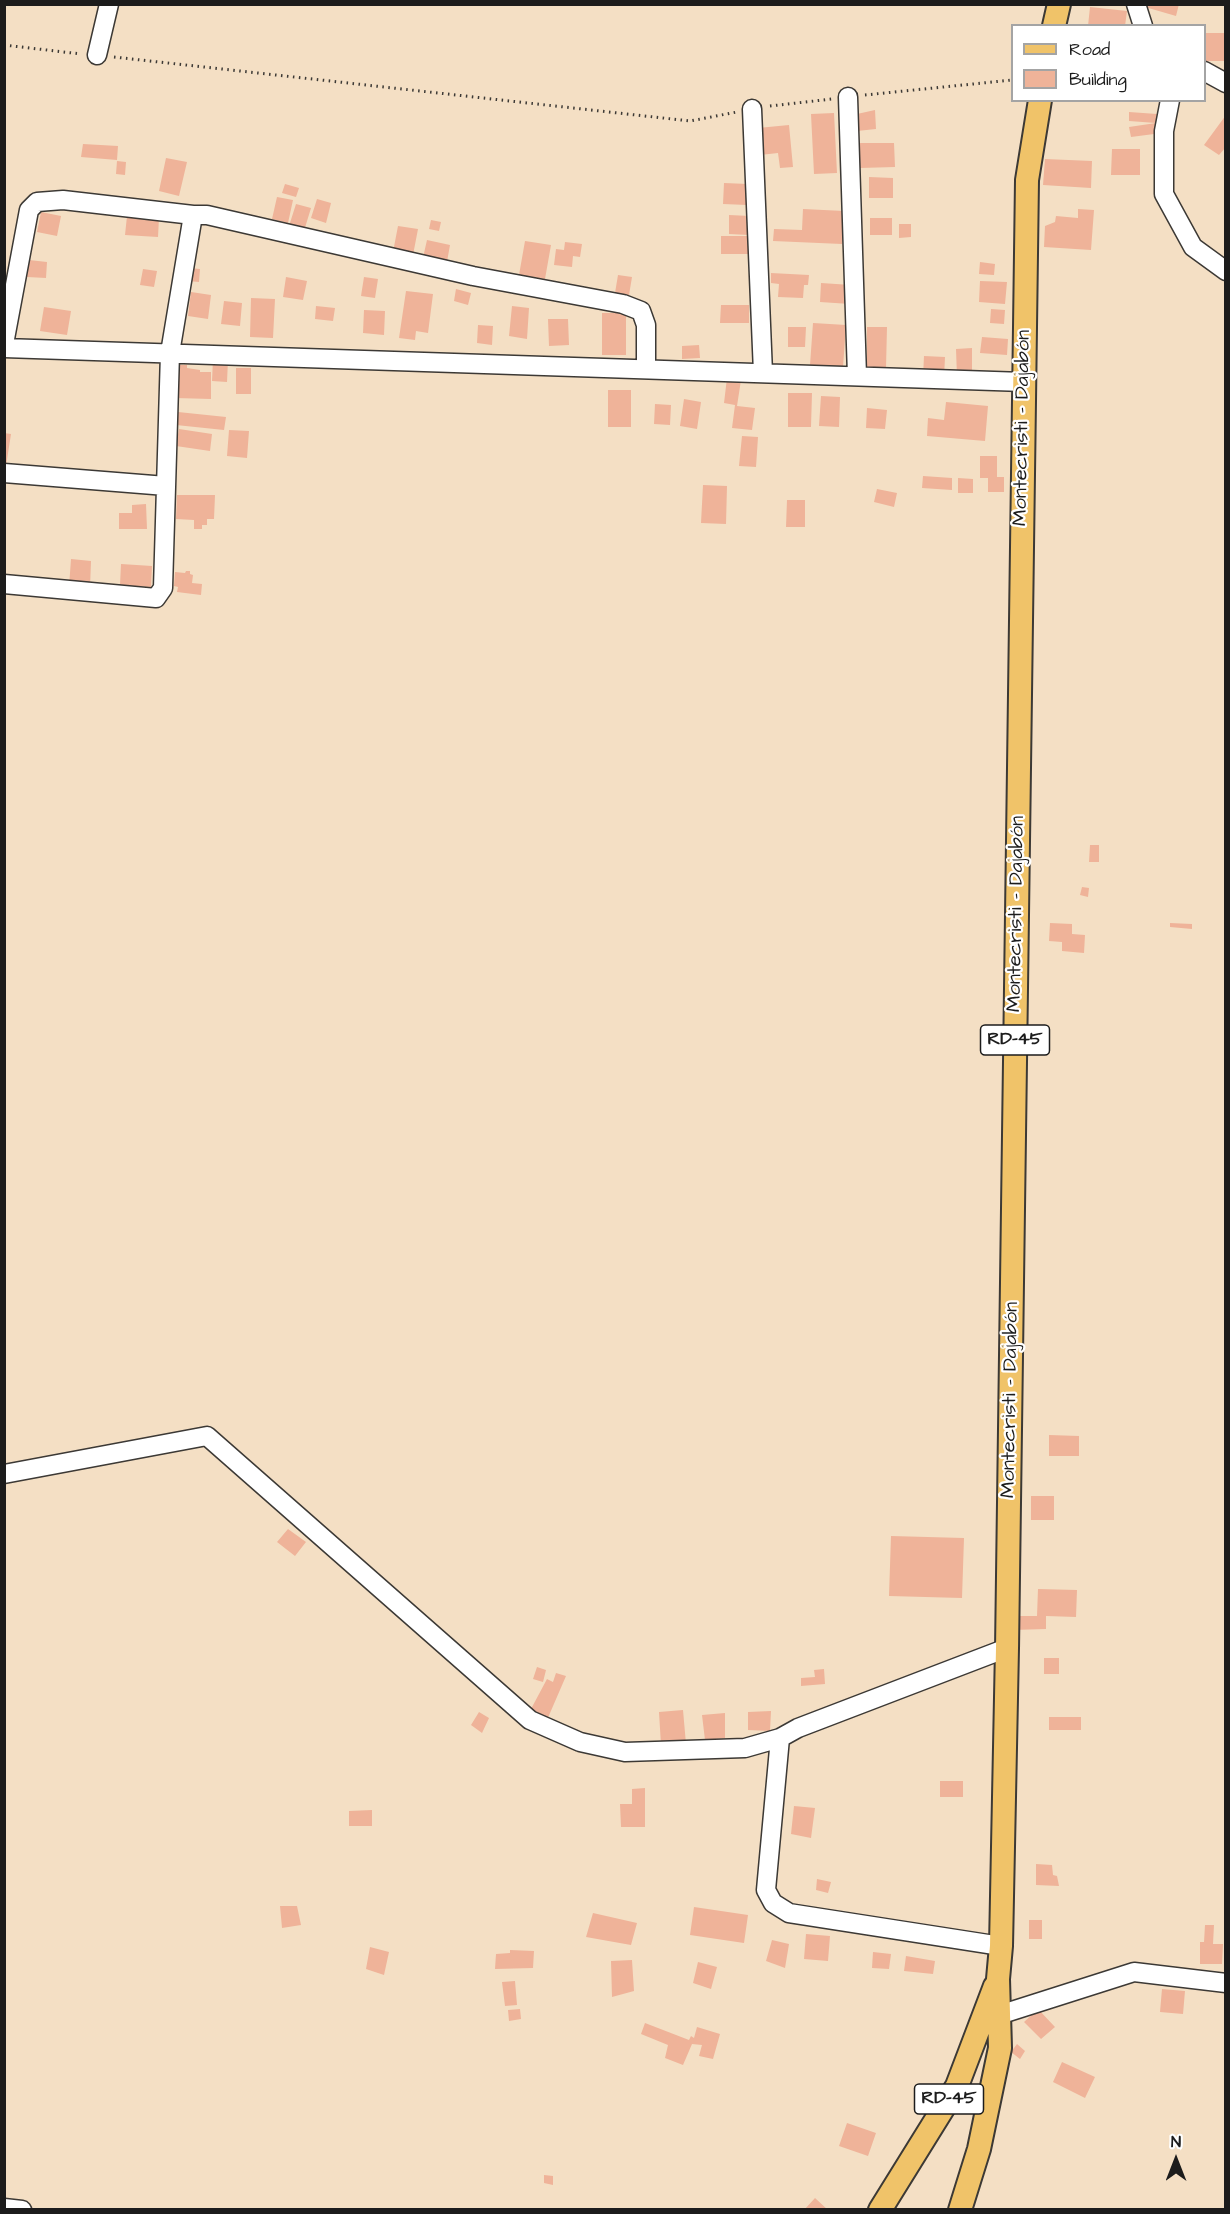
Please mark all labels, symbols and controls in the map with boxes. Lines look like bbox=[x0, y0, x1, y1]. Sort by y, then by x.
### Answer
legend bbox=[1011, 24, 1206, 102]
text: Road bbox=[1069, 37, 1110, 62]
text: Building bbox=[1069, 67, 1127, 92]
street label: Montecristi - Dajabón bbox=[1009, 330, 1037, 526]
street label: Montecristi - Dajabón bbox=[1003, 816, 1031, 1012]
road number: RD-45 bbox=[980, 1025, 1050, 1055]
street label: Montecristi - Dajabón bbox=[997, 1302, 1025, 1498]
road number: RD-45 bbox=[914, 2084, 984, 2114]
north arrow bbox=[1146, 2130, 1206, 2190]
text: N bbox=[1171, 2131, 1181, 2153]

